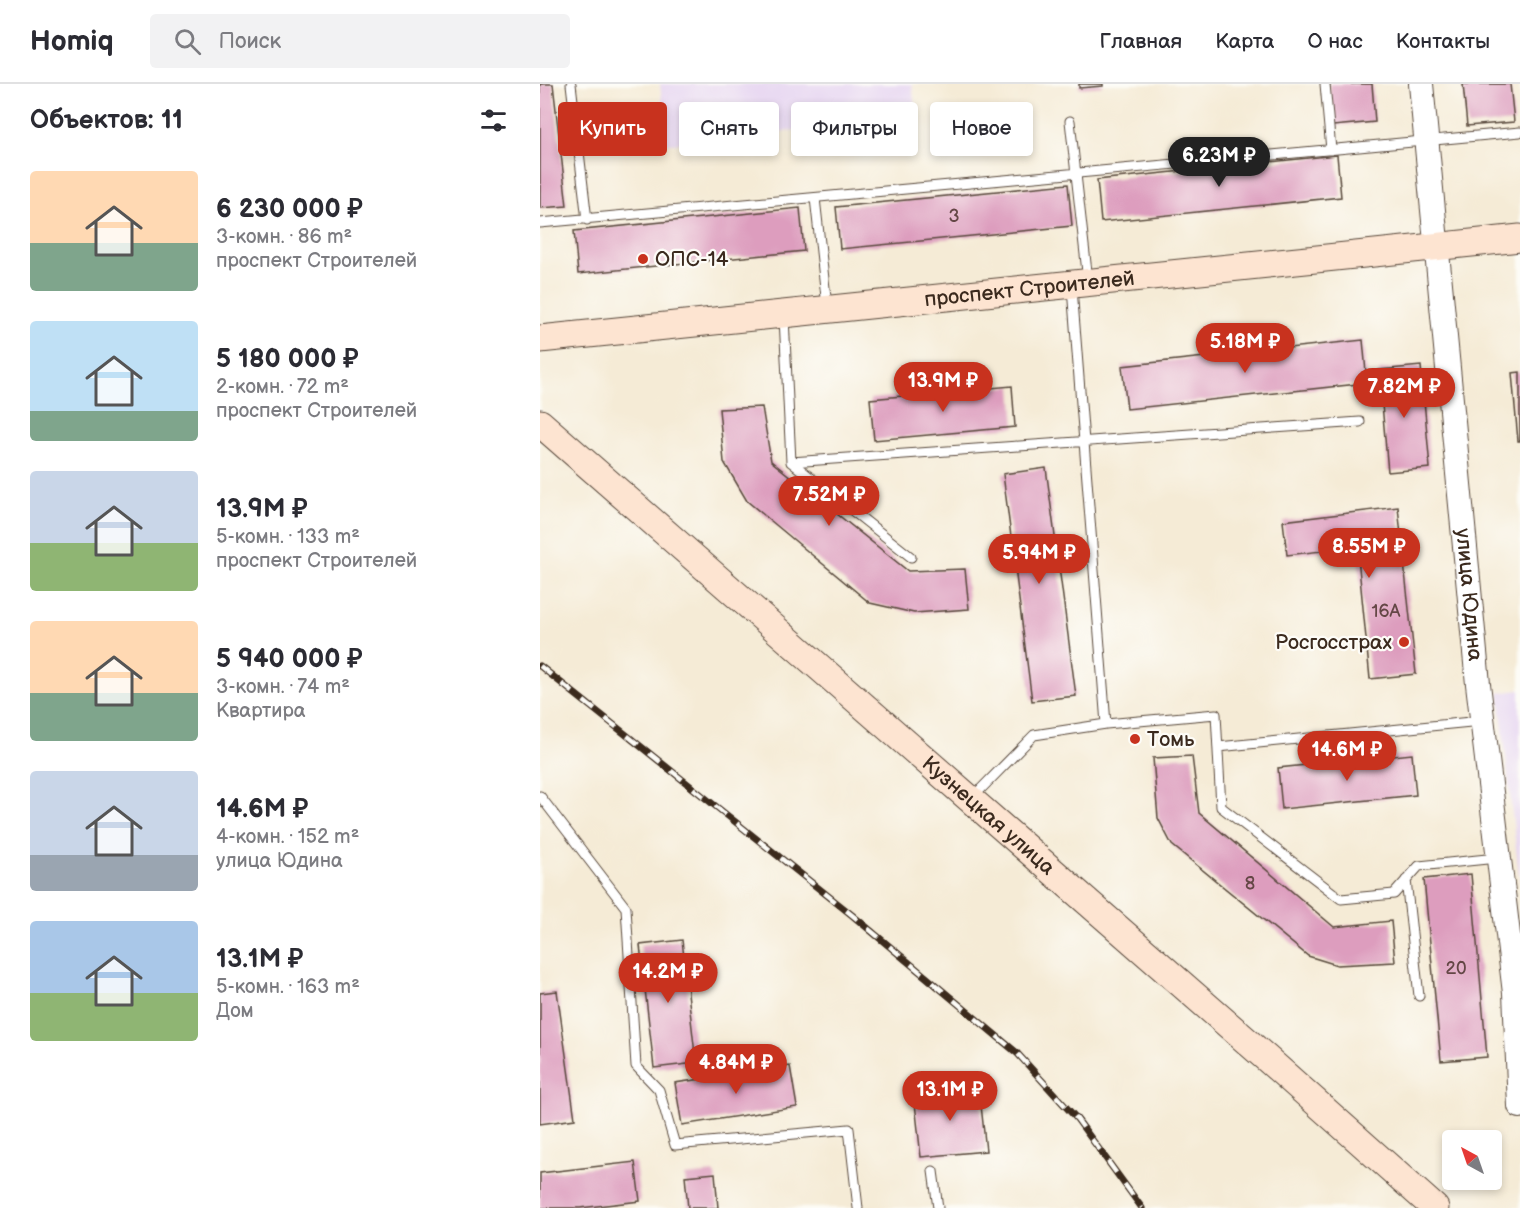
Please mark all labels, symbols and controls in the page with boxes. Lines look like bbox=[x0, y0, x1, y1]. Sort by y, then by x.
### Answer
search box bbox=[150, 14, 570, 68]
text: Homiq bbox=[30, 25, 114, 58]
icon: search bbox=[171, 25, 204, 58]
text: Поиск bbox=[219, 28, 281, 55]
text: Главная bbox=[1099, 29, 1182, 54]
text: Карта bbox=[1215, 29, 1274, 54]
text: О нас bbox=[1307, 29, 1363, 54]
text: Контакты bbox=[1396, 29, 1490, 54]
chip: Купить bbox=[558, 102, 667, 156]
chip: Снять bbox=[679, 102, 779, 156]
chip: Фильтры bbox=[791, 102, 918, 156]
chip: Новое bbox=[930, 102, 1033, 156]
icon: filters bbox=[477, 104, 510, 137]
text: Объектов: 11 bbox=[30, 105, 183, 136]
pin: 6.23M ₽ bbox=[1164, 137, 1274, 188]
text: 6.23M ₽ bbox=[1182, 144, 1256, 168]
text: 6 230 000 ₽ bbox=[216, 194, 363, 225]
icon: home bbox=[78, 195, 150, 267]
house number: 3 bbox=[948, 206, 960, 227]
text: 3-комн. · 86 m² bbox=[216, 225, 352, 249]
place label: ОПС-14 bbox=[655, 247, 729, 272]
text: проспект Строителей bbox=[216, 249, 417, 273]
marker: ОПС-14 bbox=[636, 252, 650, 266]
street label: проспект Строителей bbox=[923, 265, 1136, 312]
pin: 5.18M ₽ bbox=[1190, 323, 1300, 374]
text: 5.18M ₽ bbox=[1210, 330, 1280, 354]
text: 5 180 000 ₽ bbox=[216, 344, 359, 375]
icon: home bbox=[78, 345, 150, 417]
pin: 13.9M ₽ bbox=[888, 362, 998, 413]
pin: 7.82M ₽ bbox=[1349, 368, 1459, 419]
text: 13.9M ₽ bbox=[908, 369, 978, 393]
text: 2-комн. · 72 m² bbox=[216, 375, 349, 399]
text: 7.82M ₽ bbox=[1367, 375, 1441, 399]
text: проспект Строителей bbox=[216, 399, 417, 423]
pin: 7.52M ₽ bbox=[774, 476, 884, 527]
text: 7.52M ₽ bbox=[792, 483, 866, 507]
text: 13.9M ₽ bbox=[216, 494, 308, 525]
icon: home bbox=[78, 495, 150, 567]
text: 5-комн. · 133 m² bbox=[216, 525, 360, 549]
street label: улица Юдина bbox=[1451, 527, 1488, 663]
pin: 8.55M ₽ bbox=[1314, 528, 1424, 579]
pin: 5.94M ₽ bbox=[984, 534, 1094, 585]
text: 8.55M ₽ bbox=[1332, 535, 1406, 559]
text: 5.94M ₽ bbox=[1002, 541, 1076, 565]
text: проспект Строителей bbox=[216, 549, 417, 573]
house number: 16А bbox=[1372, 601, 1401, 622]
place label: Росгосстрах bbox=[1275, 630, 1393, 655]
marker: Росгосстрах bbox=[1397, 635, 1411, 649]
text: 5 940 000 ₽ bbox=[216, 644, 363, 675]
icon: home bbox=[78, 645, 150, 717]
text: 3-комн. · 74 m² bbox=[216, 675, 350, 699]
text: Квартира bbox=[216, 699, 306, 723]
place label: Томь bbox=[1147, 727, 1195, 752]
pin: 14.6M ₽ bbox=[1292, 731, 1402, 782]
marker: Томь bbox=[1128, 732, 1142, 746]
text: 14.6M ₽ bbox=[1312, 738, 1383, 762]
street label: Кузнецкая улица bbox=[917, 751, 1061, 880]
text: 14.6M ₽ bbox=[216, 794, 308, 825]
icon: home bbox=[78, 795, 150, 867]
text: 4-комн. · 152 m² bbox=[216, 825, 359, 849]
text: улица Юдина bbox=[216, 849, 343, 873]
house number: 8 bbox=[1245, 873, 1255, 894]
text: 13.1M ₽ bbox=[216, 944, 303, 975]
icon: home bbox=[78, 945, 150, 1017]
pin: 14.2M ₽ bbox=[613, 953, 723, 1004]
house number: 20 bbox=[1445, 958, 1467, 979]
text: 14.2M ₽ bbox=[633, 960, 703, 984]
text: 5-комн. · 163 m² bbox=[216, 975, 360, 999]
text: Дом bbox=[216, 999, 254, 1023]
pin: 4.84M ₽ bbox=[681, 1044, 791, 1095]
text: 4.84M ₽ bbox=[699, 1051, 773, 1075]
pin: 13.1M ₽ bbox=[895, 1071, 1005, 1122]
text: 13.1M ₽ bbox=[916, 1078, 984, 1102]
north arrow bbox=[1442, 1130, 1502, 1190]
map controls bbox=[1442, 1130, 1502, 1190]

